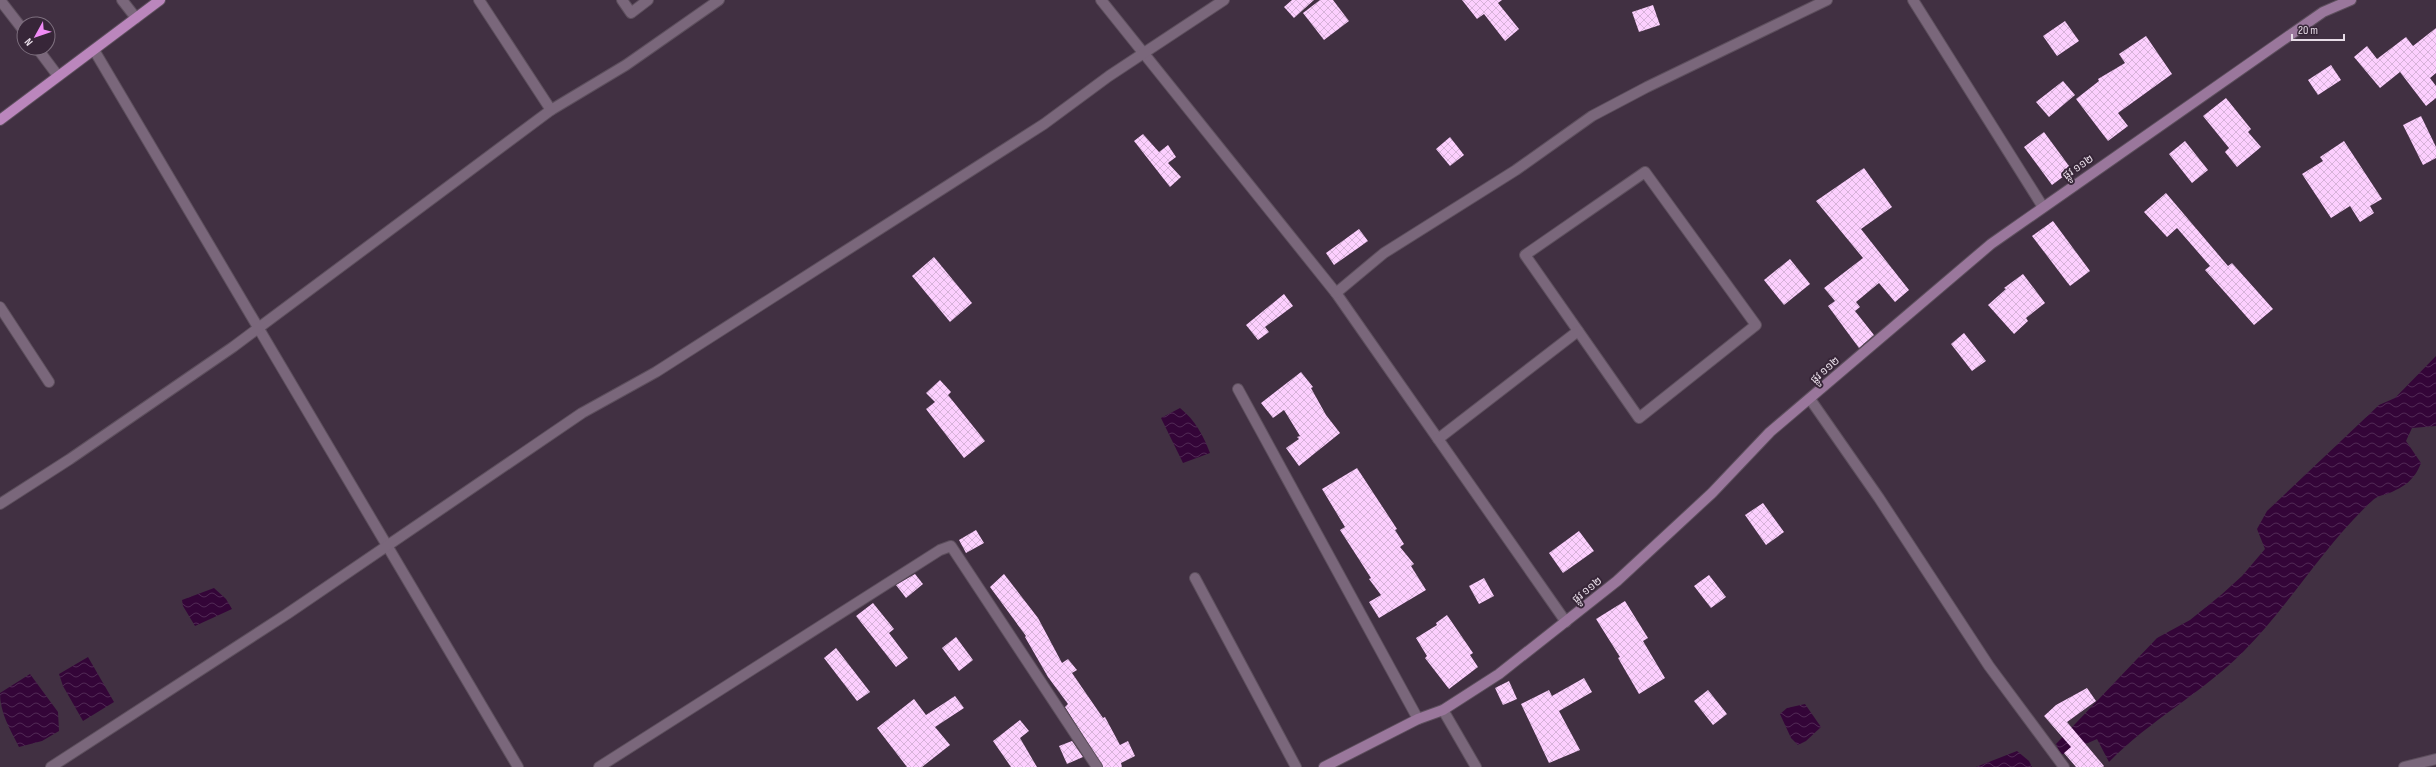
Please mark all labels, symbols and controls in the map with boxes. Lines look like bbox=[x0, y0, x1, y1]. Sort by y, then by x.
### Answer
north arrow bbox=[16, 16, 56, 56]
scale bar bbox=[2292, 16, 2344, 42]
text: 20 m bbox=[2298, 23, 2318, 38]
text: N bbox=[22, 36, 36, 49]
street label: ផ្លូវ ១១២ bbox=[2060, 152, 2098, 185]
street label: ផ្លូវ ១១២ bbox=[1808, 354, 1844, 389]
street label: ផ្លូវ ១១២ bbox=[1569, 574, 1607, 608]

